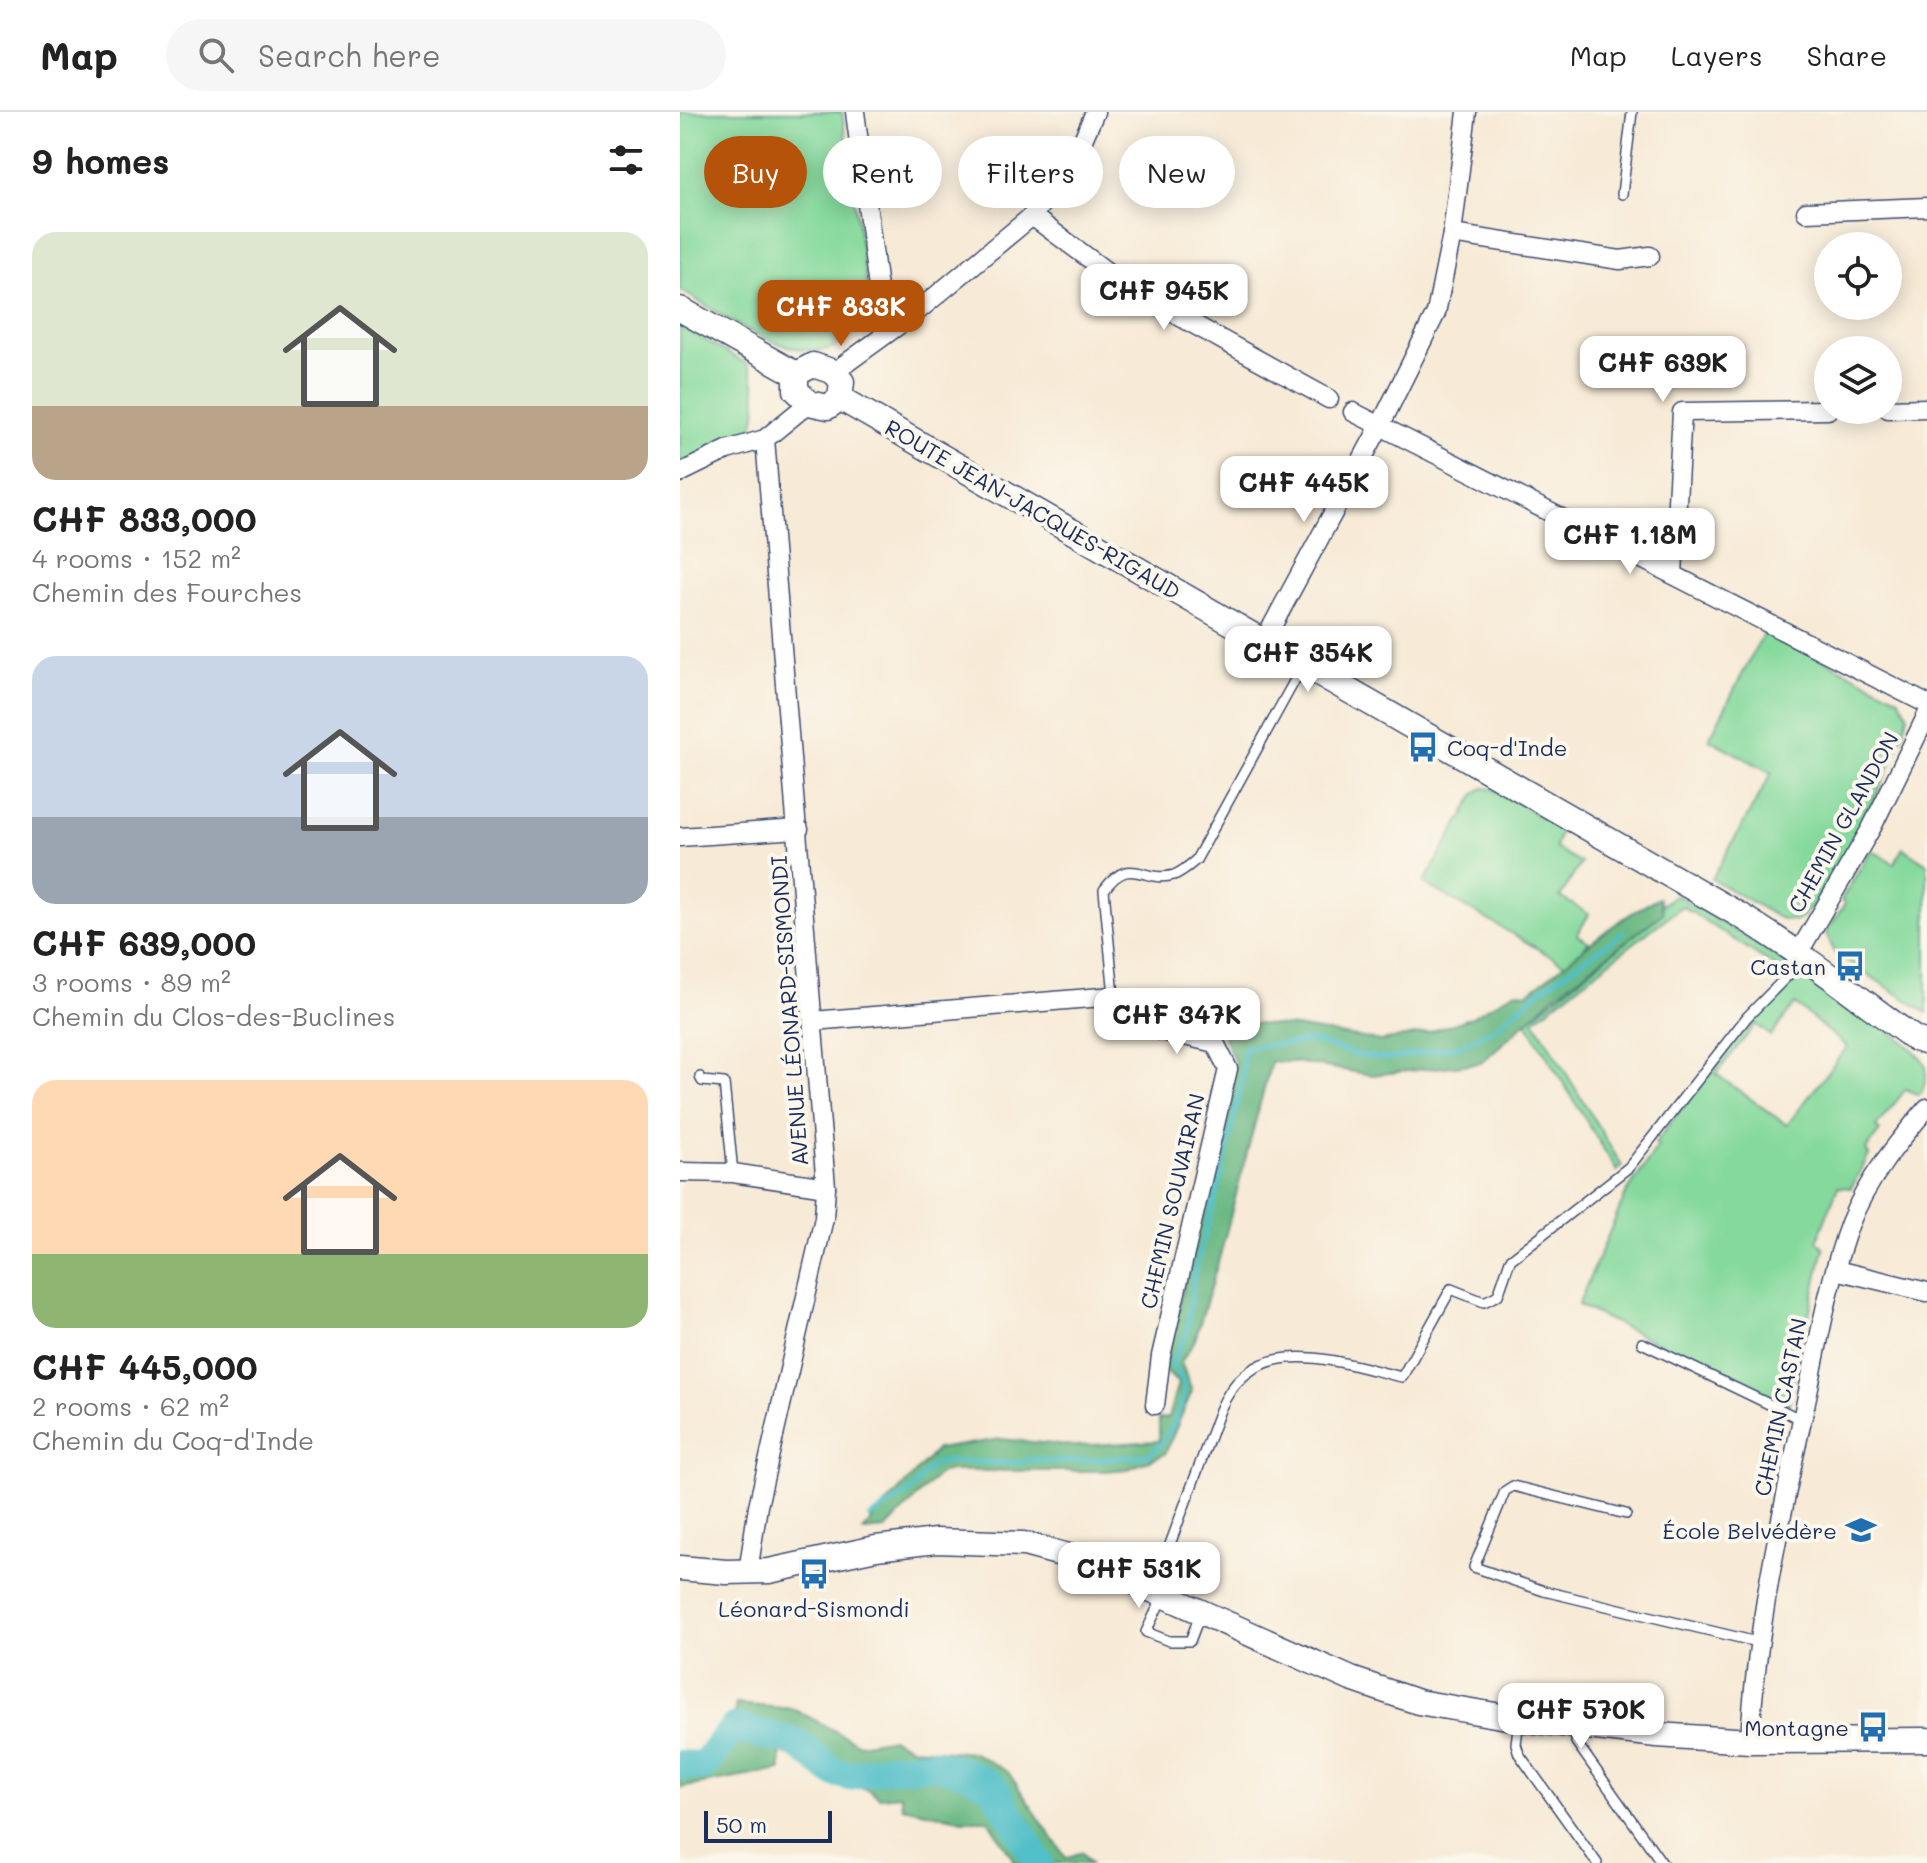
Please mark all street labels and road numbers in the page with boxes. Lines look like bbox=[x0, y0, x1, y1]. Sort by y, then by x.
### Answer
street label: ROUTE JEAN-JACQUES-RIGAUD bbox=[880, 412, 1186, 606]
street label: CHEMIN GLANDON bbox=[1781, 726, 1905, 918]
street label: AVENUE LÉONARD-SISMONDI bbox=[764, 855, 814, 1167]
street label: CHEMIN SOUVAIRAN bbox=[1133, 1090, 1211, 1312]
street label: CHEMIN CASTAN bbox=[1747, 1315, 1813, 1499]

